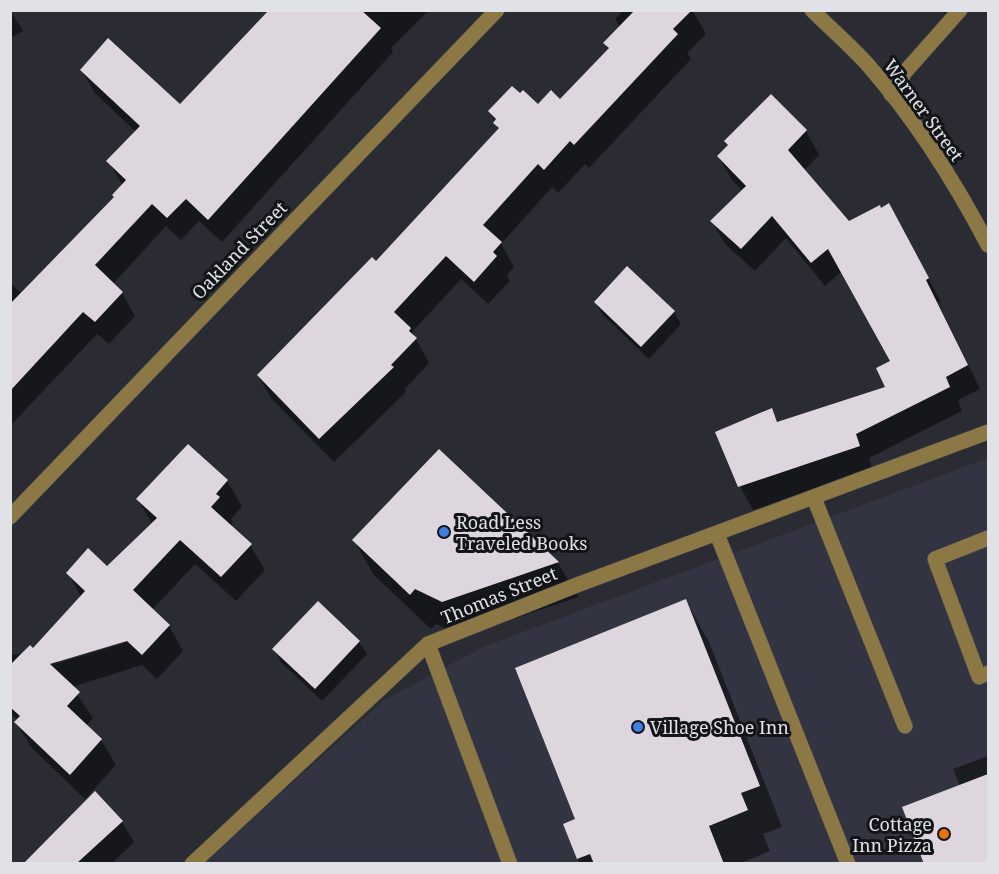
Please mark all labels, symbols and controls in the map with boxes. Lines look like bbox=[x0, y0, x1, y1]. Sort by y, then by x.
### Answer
street label: Warner Street bbox=[879, 54, 969, 166]
street label: Oakland Street bbox=[186, 196, 292, 304]
place label: Road Less Traveled Books bbox=[456, 510, 587, 555]
marker: Road Less Traveled Books bbox=[437, 525, 451, 539]
street label: Thomas Street bbox=[437, 561, 561, 629]
place label: Village Shoe Inn bbox=[650, 715, 789, 739]
marker: Village Shoe Inn bbox=[631, 720, 645, 734]
place label: Cottage Inn Pizza bbox=[852, 812, 932, 857]
marker: Cottage Inn Pizza bbox=[937, 827, 951, 841]

